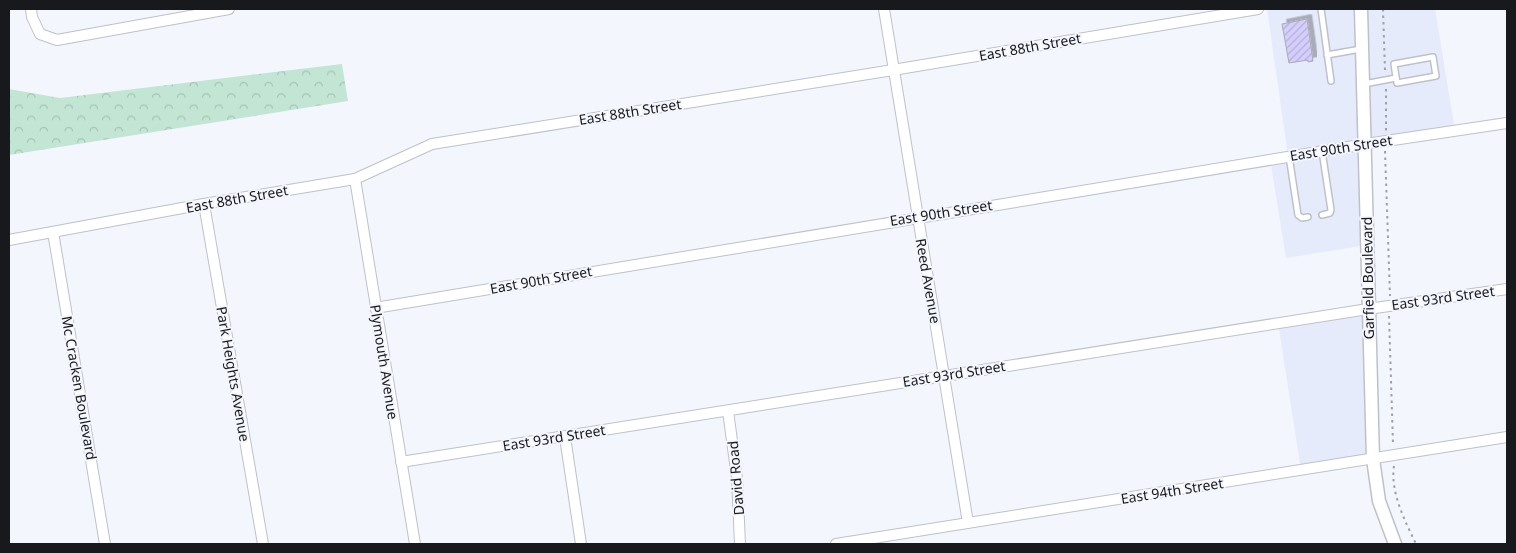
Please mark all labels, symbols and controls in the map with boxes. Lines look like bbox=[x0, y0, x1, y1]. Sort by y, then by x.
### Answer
street label: East 88th Street bbox=[977, 28, 1083, 65]
street label: East 88th Street bbox=[577, 94, 683, 129]
street label: East 90th Street bbox=[1288, 130, 1394, 165]
street label: East 88th Street bbox=[184, 180, 290, 217]
street label: East 90th Street bbox=[888, 195, 994, 230]
street label: Garfield Boulevard bbox=[1357, 217, 1378, 339]
street label: Reed Avenue bbox=[912, 237, 945, 325]
street label: East 90th Street bbox=[488, 261, 594, 298]
street label: East 93rd Street bbox=[1390, 281, 1496, 314]
street label: Plymouth Avenue bbox=[366, 303, 403, 421]
street label: Park Heights Avenue bbox=[212, 305, 255, 443]
street label: Mc Cracken Boulevard bbox=[57, 314, 102, 462]
street label: East 93rd Street bbox=[901, 356, 1007, 391]
street label: East 93rd Street bbox=[501, 420, 607, 455]
street label: David Road bbox=[723, 440, 748, 516]
street label: East 94th Street bbox=[1119, 473, 1225, 508]

